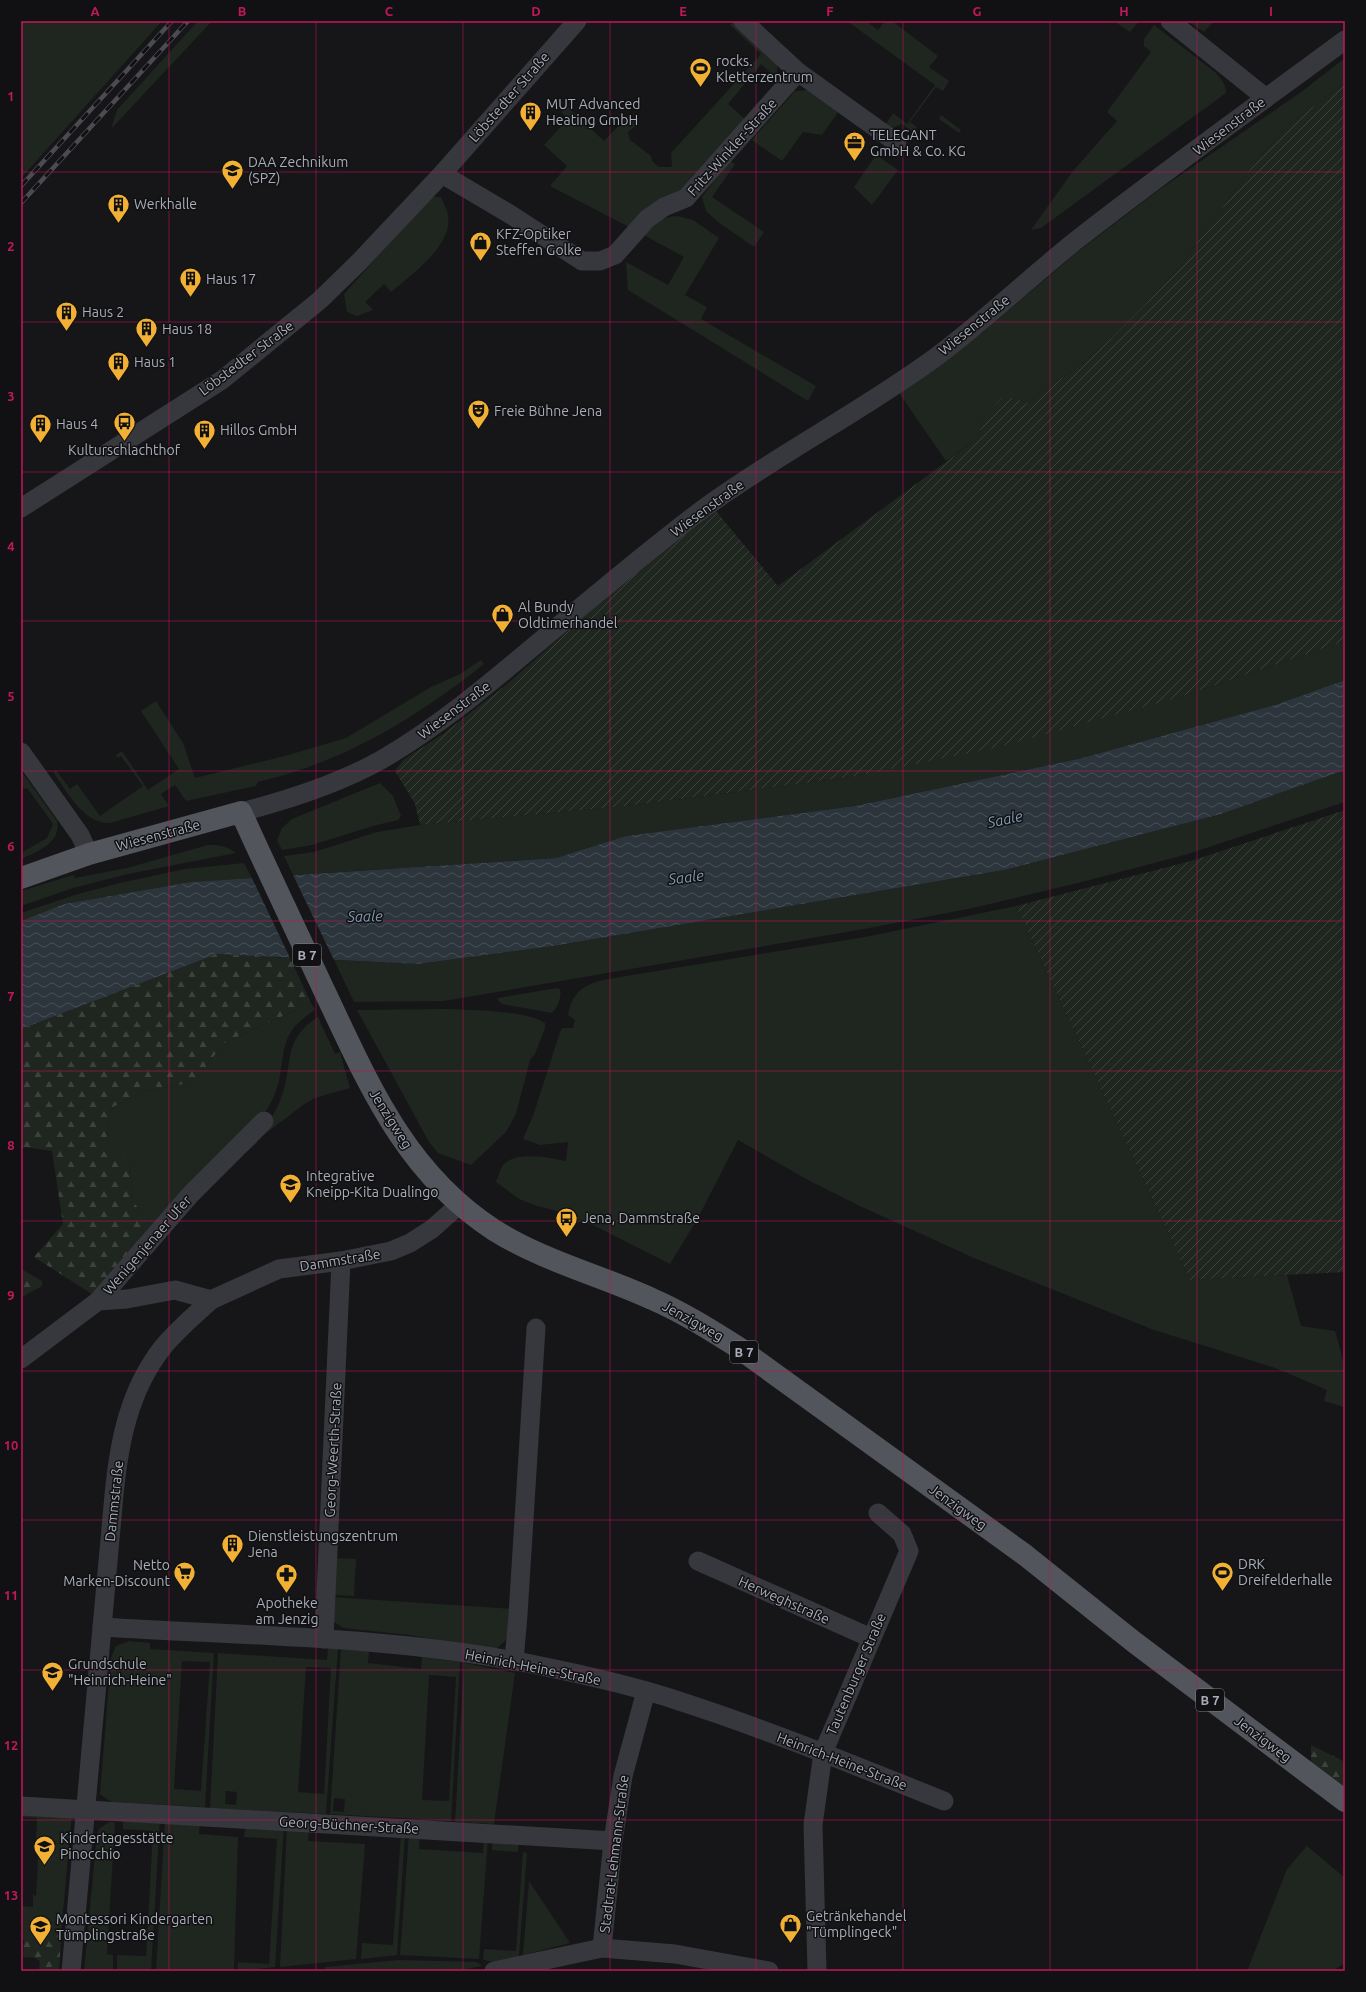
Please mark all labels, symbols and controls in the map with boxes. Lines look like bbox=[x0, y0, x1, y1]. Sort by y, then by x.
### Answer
text: A bbox=[90, 4, 100, 18]
text: B bbox=[238, 4, 247, 18]
text: C bbox=[385, 4, 394, 18]
text: D bbox=[531, 4, 541, 18]
text: E bbox=[679, 4, 687, 18]
text: F bbox=[826, 4, 834, 18]
text: G bbox=[973, 4, 982, 18]
text: H bbox=[1119, 4, 1129, 18]
text: I bbox=[1269, 4, 1273, 18]
street label: Löbstedter Straße bbox=[466, 49, 552, 145]
place label: rocks. Kletterzentrum bbox=[716, 53, 813, 85]
sports icon: rocks. Kletterzentrum bbox=[687, 56, 713, 89]
text: 1 bbox=[7, 89, 15, 103]
street label: Wiesenstraße bbox=[1190, 94, 1268, 158]
street label: Fritz-Winkler-Straße bbox=[684, 95, 780, 199]
place label: MUT Advanced Heating GmbH bbox=[546, 96, 640, 128]
building icon: MUT Advanced Heating GmbH bbox=[518, 99, 544, 132]
place label: TELEGANT GmbH & Co. KG bbox=[870, 127, 966, 159]
office icon: TELEGANT GmbH & Co. KG bbox=[841, 130, 867, 163]
place label: DAA Zechnikum (SPZ) bbox=[248, 154, 348, 186]
school or university icon: DAA Zechnikum (SPZ) bbox=[219, 157, 245, 190]
building icon: Werkhalle bbox=[106, 191, 132, 224]
place label: Werkhalle bbox=[134, 196, 197, 212]
place label: KFZ-Optiker Steffen Golke bbox=[496, 226, 582, 258]
shop icon: KFZ-Optiker Steffen Golke bbox=[468, 229, 494, 262]
text: 2 bbox=[7, 239, 15, 253]
building icon: Haus 17 bbox=[177, 266, 203, 299]
place label: Haus 17 bbox=[206, 271, 256, 287]
street label: Wiesenstraße bbox=[935, 292, 1013, 358]
building icon: Haus 2 bbox=[54, 299, 80, 332]
place label: Haus 2 bbox=[82, 304, 124, 320]
building icon: Haus 18 bbox=[133, 316, 159, 349]
street label: Löbstedter Straße bbox=[196, 317, 296, 399]
place label: Haus 18 bbox=[162, 321, 212, 337]
building icon: Haus 1 bbox=[105, 349, 131, 382]
place label: Haus 1 bbox=[134, 354, 176, 370]
text: 3 bbox=[7, 389, 15, 403]
theatre icon: Freie Bühne Jena bbox=[466, 398, 492, 431]
place label: Freie Bühne Jena bbox=[494, 403, 602, 419]
bus stop icon: Kulturschlachthof bbox=[111, 409, 137, 442]
building icon: Haus 4 bbox=[28, 411, 54, 444]
place label: Haus 4 bbox=[56, 416, 98, 432]
building icon: Hillos GmbH bbox=[192, 417, 218, 450]
place label: Hillos GmbH bbox=[220, 422, 297, 438]
place label: Kulturschlachthof bbox=[68, 442, 181, 458]
street label: Wiesenstraße bbox=[667, 476, 747, 540]
text: 4 bbox=[7, 539, 15, 553]
place label: Al Bundy Oldtimerhandel bbox=[518, 599, 618, 631]
shop icon: Al Bundy Oldtimerhandel bbox=[490, 602, 516, 635]
street label: Wiesenstraße bbox=[415, 678, 493, 742]
text: 5 bbox=[7, 689, 15, 703]
water label: Saale bbox=[985, 807, 1025, 831]
street label: Wiesenstraße bbox=[114, 816, 202, 854]
text: 6 bbox=[7, 839, 15, 853]
water label: Saale bbox=[666, 866, 705, 888]
water label: Saale bbox=[346, 907, 383, 925]
road number: B 7 bbox=[293, 944, 321, 966]
text: 7 bbox=[7, 989, 15, 1003]
street label: Jenzigweg bbox=[366, 1086, 416, 1152]
text: 8 bbox=[7, 1138, 15, 1152]
place label: Integrative Kneipp-Kita Dualingo bbox=[306, 1168, 439, 1200]
school or university icon: Integrative Kneipp-Kita Dualingo bbox=[278, 1171, 304, 1204]
street label: Wenigenjenaer Ufer bbox=[100, 1192, 195, 1298]
bus stop icon: Jena, Dammstraße bbox=[554, 1205, 580, 1238]
place label: Jena, Dammstraße bbox=[582, 1210, 700, 1226]
street label: Dammstraße bbox=[299, 1246, 381, 1274]
text: 9 bbox=[7, 1288, 15, 1302]
street label: Jenzigweg bbox=[660, 1298, 726, 1344]
road number: B 7 bbox=[730, 1341, 758, 1363]
street label: Georg-Weerth-Straße bbox=[321, 1382, 345, 1518]
text: 10 bbox=[4, 1438, 18, 1452]
street label: Dammstraße bbox=[102, 1460, 126, 1542]
street label: Jenzigweg bbox=[926, 1481, 990, 1533]
place label: Dienstleistungszentrum Jena bbox=[248, 1528, 398, 1560]
building icon: Dienstleistungszentrum Jena bbox=[220, 1531, 246, 1564]
place label: DRK Dreifelderhalle bbox=[1238, 1556, 1333, 1588]
place label: Netto Marken-Discount bbox=[63, 1557, 170, 1589]
sports icon: DRK Dreifelderhalle bbox=[1210, 1559, 1236, 1592]
supermarket icon: Netto Marken-Discount bbox=[172, 1560, 198, 1593]
pharmacy icon: Apotheke am Jenzig bbox=[274, 1562, 300, 1595]
street label: Herweghstraße bbox=[736, 1573, 832, 1627]
text: 11 bbox=[4, 1588, 18, 1602]
place label: Apotheke am Jenzig bbox=[256, 1595, 319, 1627]
street label: Tautenburger Straße bbox=[823, 1611, 889, 1737]
street label: Heinrich-Heine-Straße bbox=[464, 1646, 602, 1688]
place label: Grundschule "Heinrich-Heine" bbox=[68, 1656, 172, 1688]
school or university icon: Grundschule "Heinrich-Heine" bbox=[39, 1659, 65, 1692]
road number: B 7 bbox=[1196, 1689, 1224, 1711]
street label: Jenzigweg bbox=[1231, 1712, 1295, 1766]
street label: Heinrich-Heine-Straße bbox=[775, 1729, 909, 1793]
text: 12 bbox=[4, 1738, 18, 1752]
street label: Stadtrat-Lehmann-Straße bbox=[596, 1774, 632, 1934]
street label: Georg-Büchner-Straße bbox=[279, 1813, 419, 1837]
place label: Kindertagesstätte Pinocchio bbox=[60, 1830, 173, 1862]
school or university icon: Kindertagesstätte Pinocchio bbox=[31, 1833, 57, 1866]
text: 13 bbox=[4, 1888, 18, 1902]
place label: Getränkehandel "Tümplingeck" bbox=[806, 1908, 907, 1940]
place label: Montessori Kindergarten Tümplingstraße bbox=[56, 1911, 213, 1943]
shop icon: Getränkehandel "Tümplingeck" bbox=[778, 1911, 804, 1944]
school or university icon: Montessori Kindergarten Tümplingstraße bbox=[28, 1914, 54, 1947]

